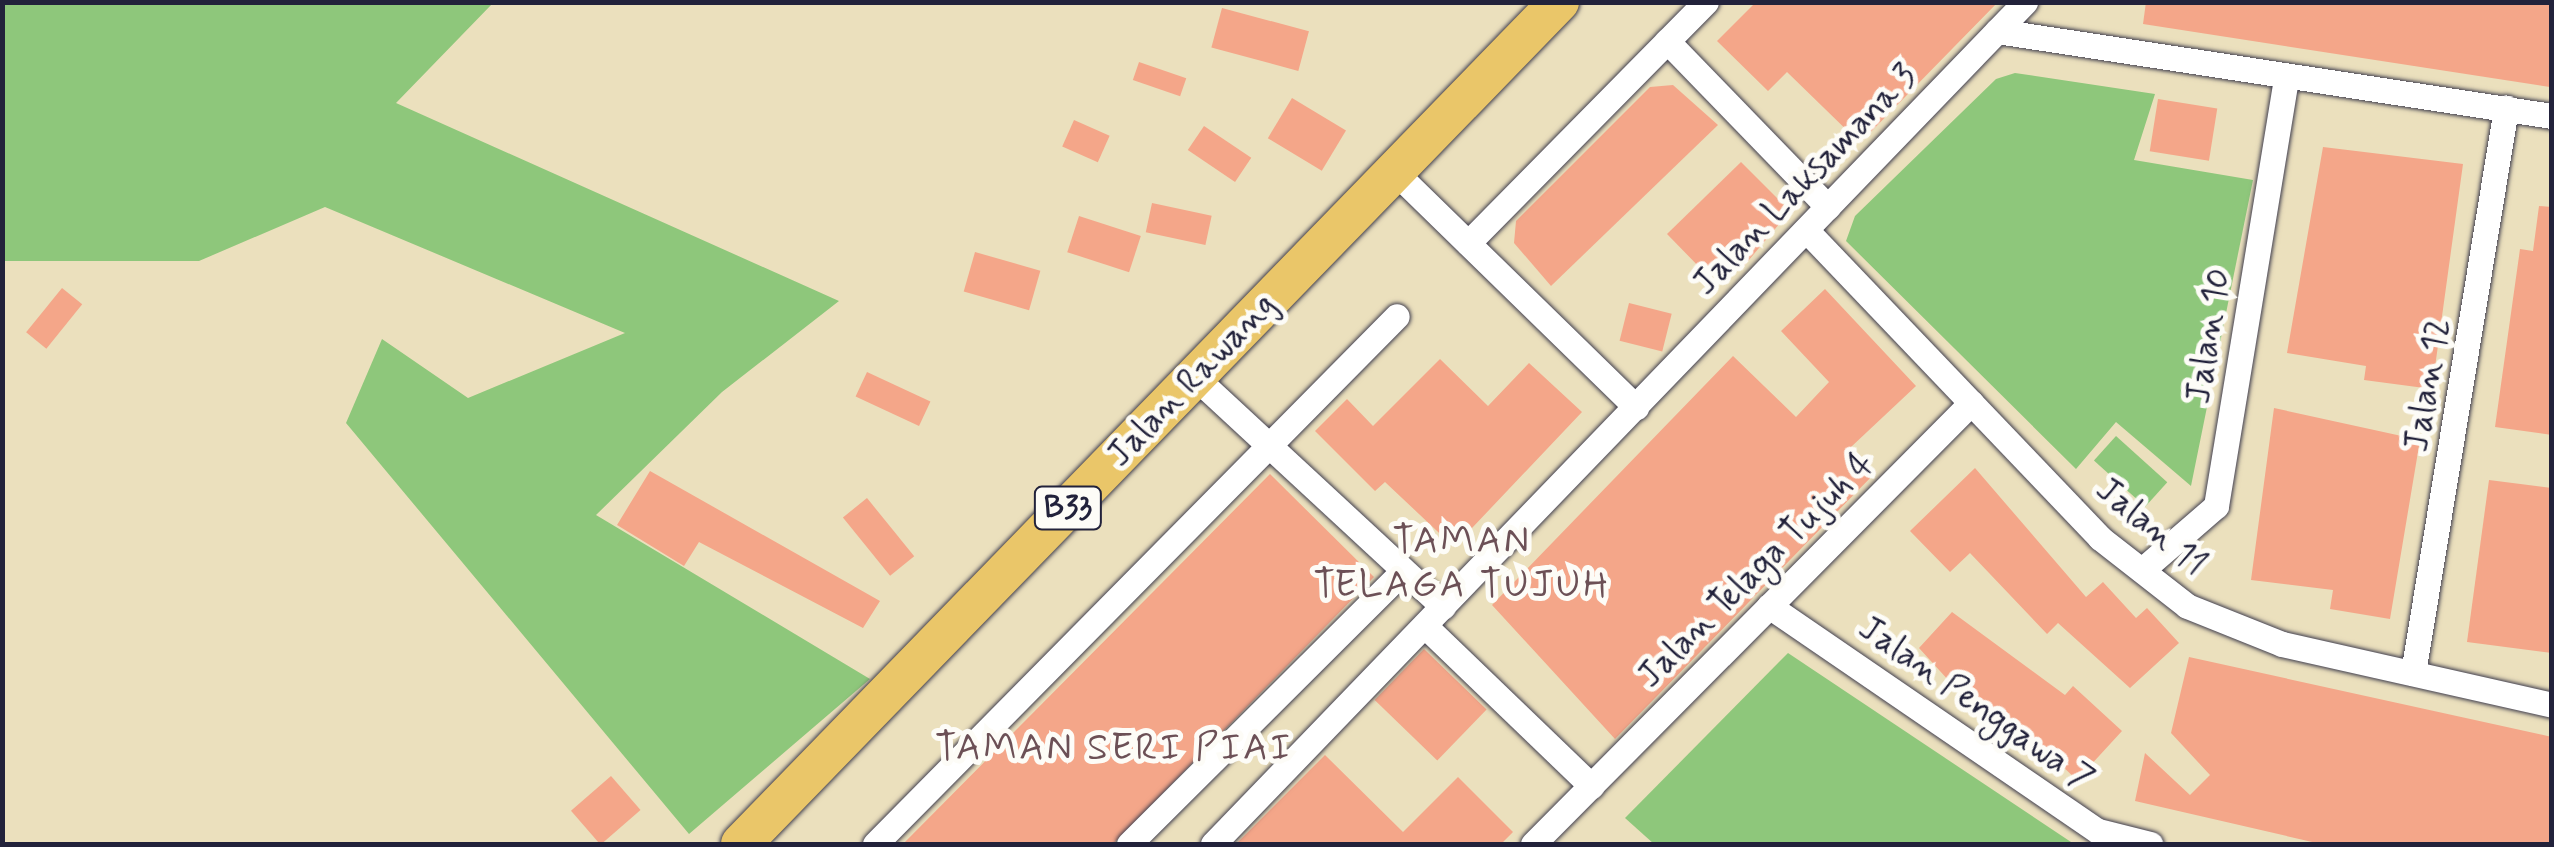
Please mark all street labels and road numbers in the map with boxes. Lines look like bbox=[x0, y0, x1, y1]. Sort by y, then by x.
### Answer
street label: Jalan Laksamana 3 bbox=[1685, 57, 1925, 303]
street label: Jalan 10 bbox=[2178, 265, 2240, 407]
street label: Jalan Rawang bbox=[1100, 286, 1284, 474]
street label: Jalan 12 bbox=[2396, 315, 2460, 455]
street label: Jalan Telaga Tujuh 4 bbox=[1632, 446, 1880, 694]
street label: Jalan 11 bbox=[2087, 469, 2215, 585]
road number: B33 bbox=[1033, 481, 1103, 535]
street label: Jalan Penggawa 7 bbox=[1850, 607, 2102, 801]

